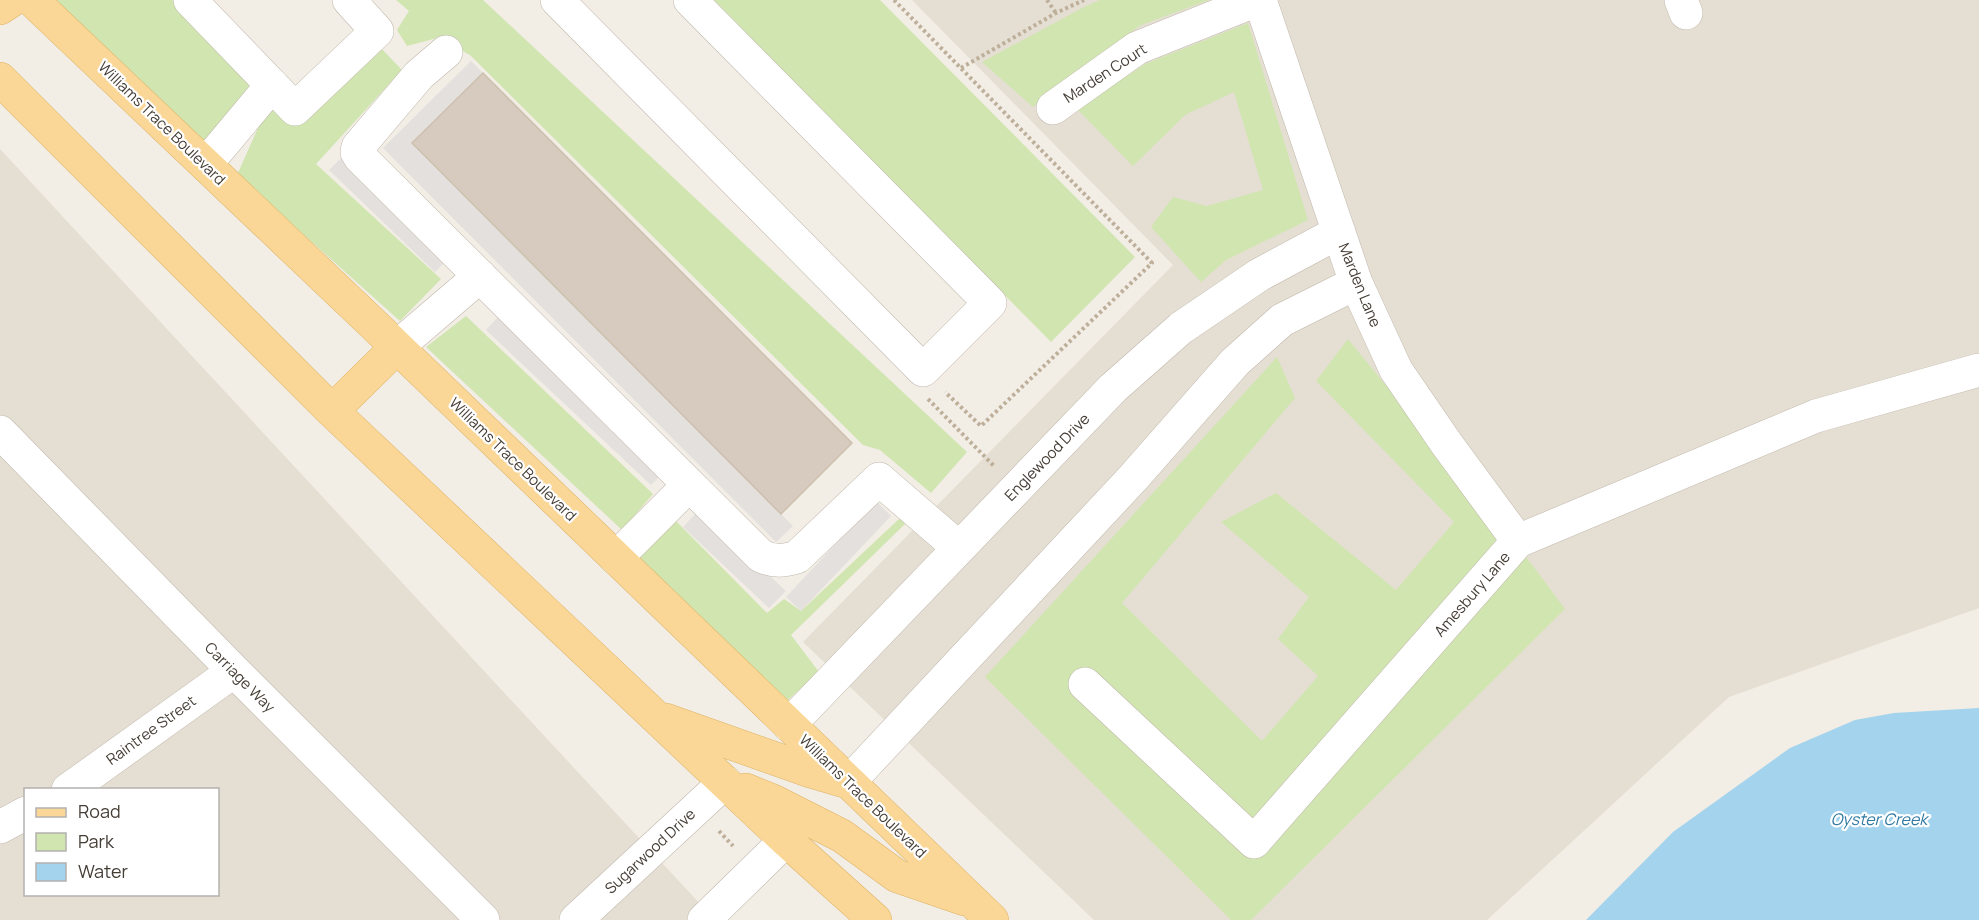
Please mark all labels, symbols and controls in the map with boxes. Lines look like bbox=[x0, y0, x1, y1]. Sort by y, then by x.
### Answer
street label: Marden Court bbox=[1059, 38, 1151, 108]
street label: Williams Trace Boulevard bbox=[94, 56, 230, 190]
street label: Marden Lane bbox=[1334, 240, 1387, 330]
street label: Williams Trace Boulevard bbox=[445, 392, 581, 526]
street label: Englewood Drive bbox=[1000, 408, 1094, 505]
street label: Amesbury Lane bbox=[1429, 547, 1515, 641]
street label: Carriage Way bbox=[200, 637, 280, 717]
street label: Raintree Street bbox=[102, 690, 200, 770]
street label: Williams Trace Boulevard bbox=[795, 729, 931, 863]
legend bbox=[24, 788, 219, 896]
text: Road bbox=[78, 799, 121, 823]
street label: Sugarwood Drive bbox=[600, 803, 700, 898]
water label: Oyster Creek bbox=[1831, 808, 1929, 830]
text: Park bbox=[78, 829, 115, 853]
text: Water bbox=[78, 859, 128, 883]

